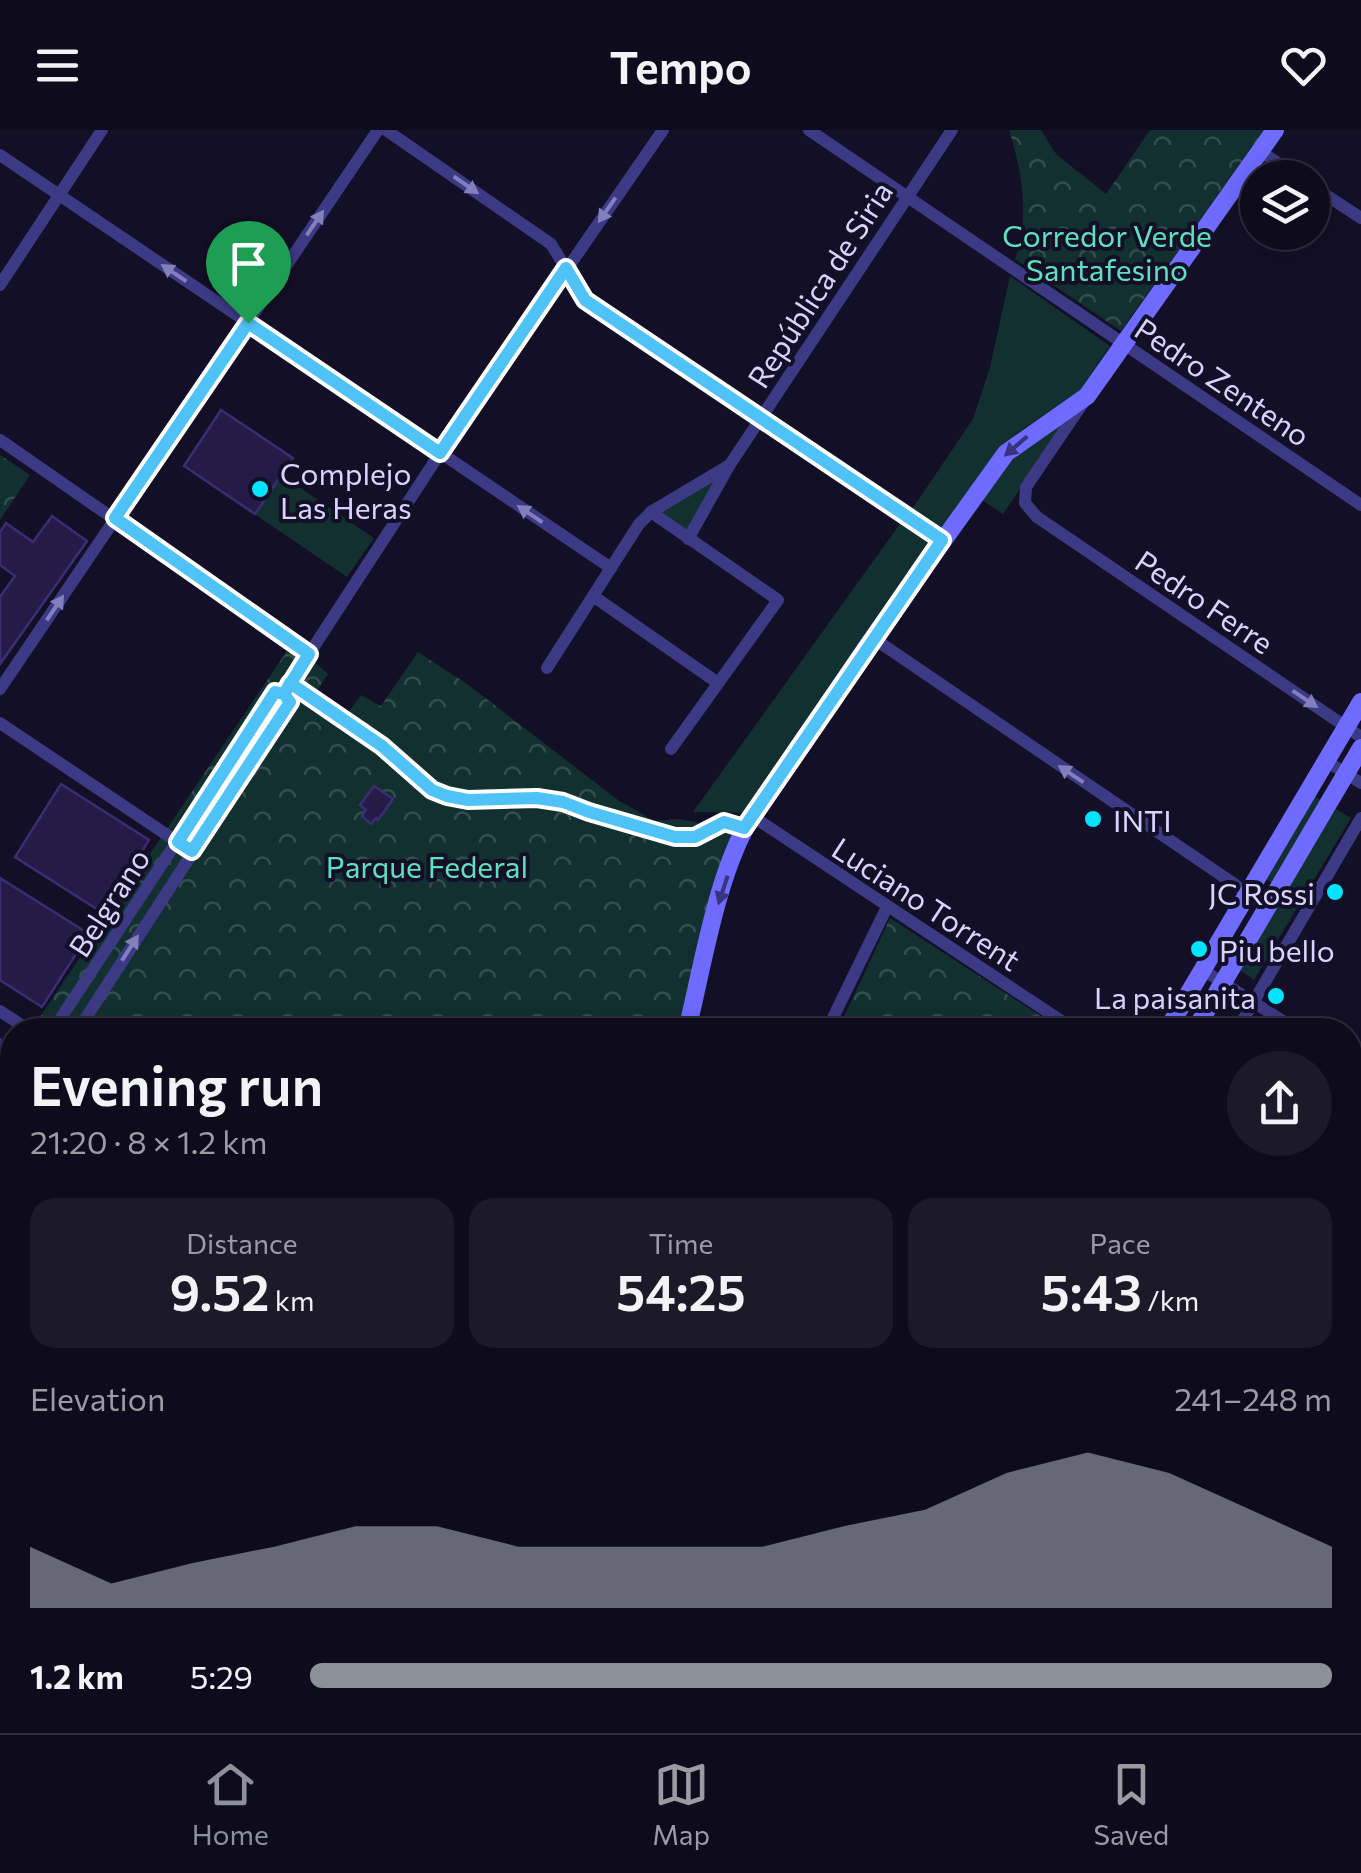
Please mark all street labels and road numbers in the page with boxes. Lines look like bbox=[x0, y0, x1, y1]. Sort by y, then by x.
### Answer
street label: República de Siria bbox=[739, 174, 899, 394]
street label: Pedro Zenteno bbox=[1129, 309, 1317, 453]
street label: Pedro Ferre bbox=[1129, 541, 1281, 661]
street label: Luciano Torrent bbox=[826, 828, 1028, 978]
street label: Belgrano bbox=[59, 841, 157, 963]

